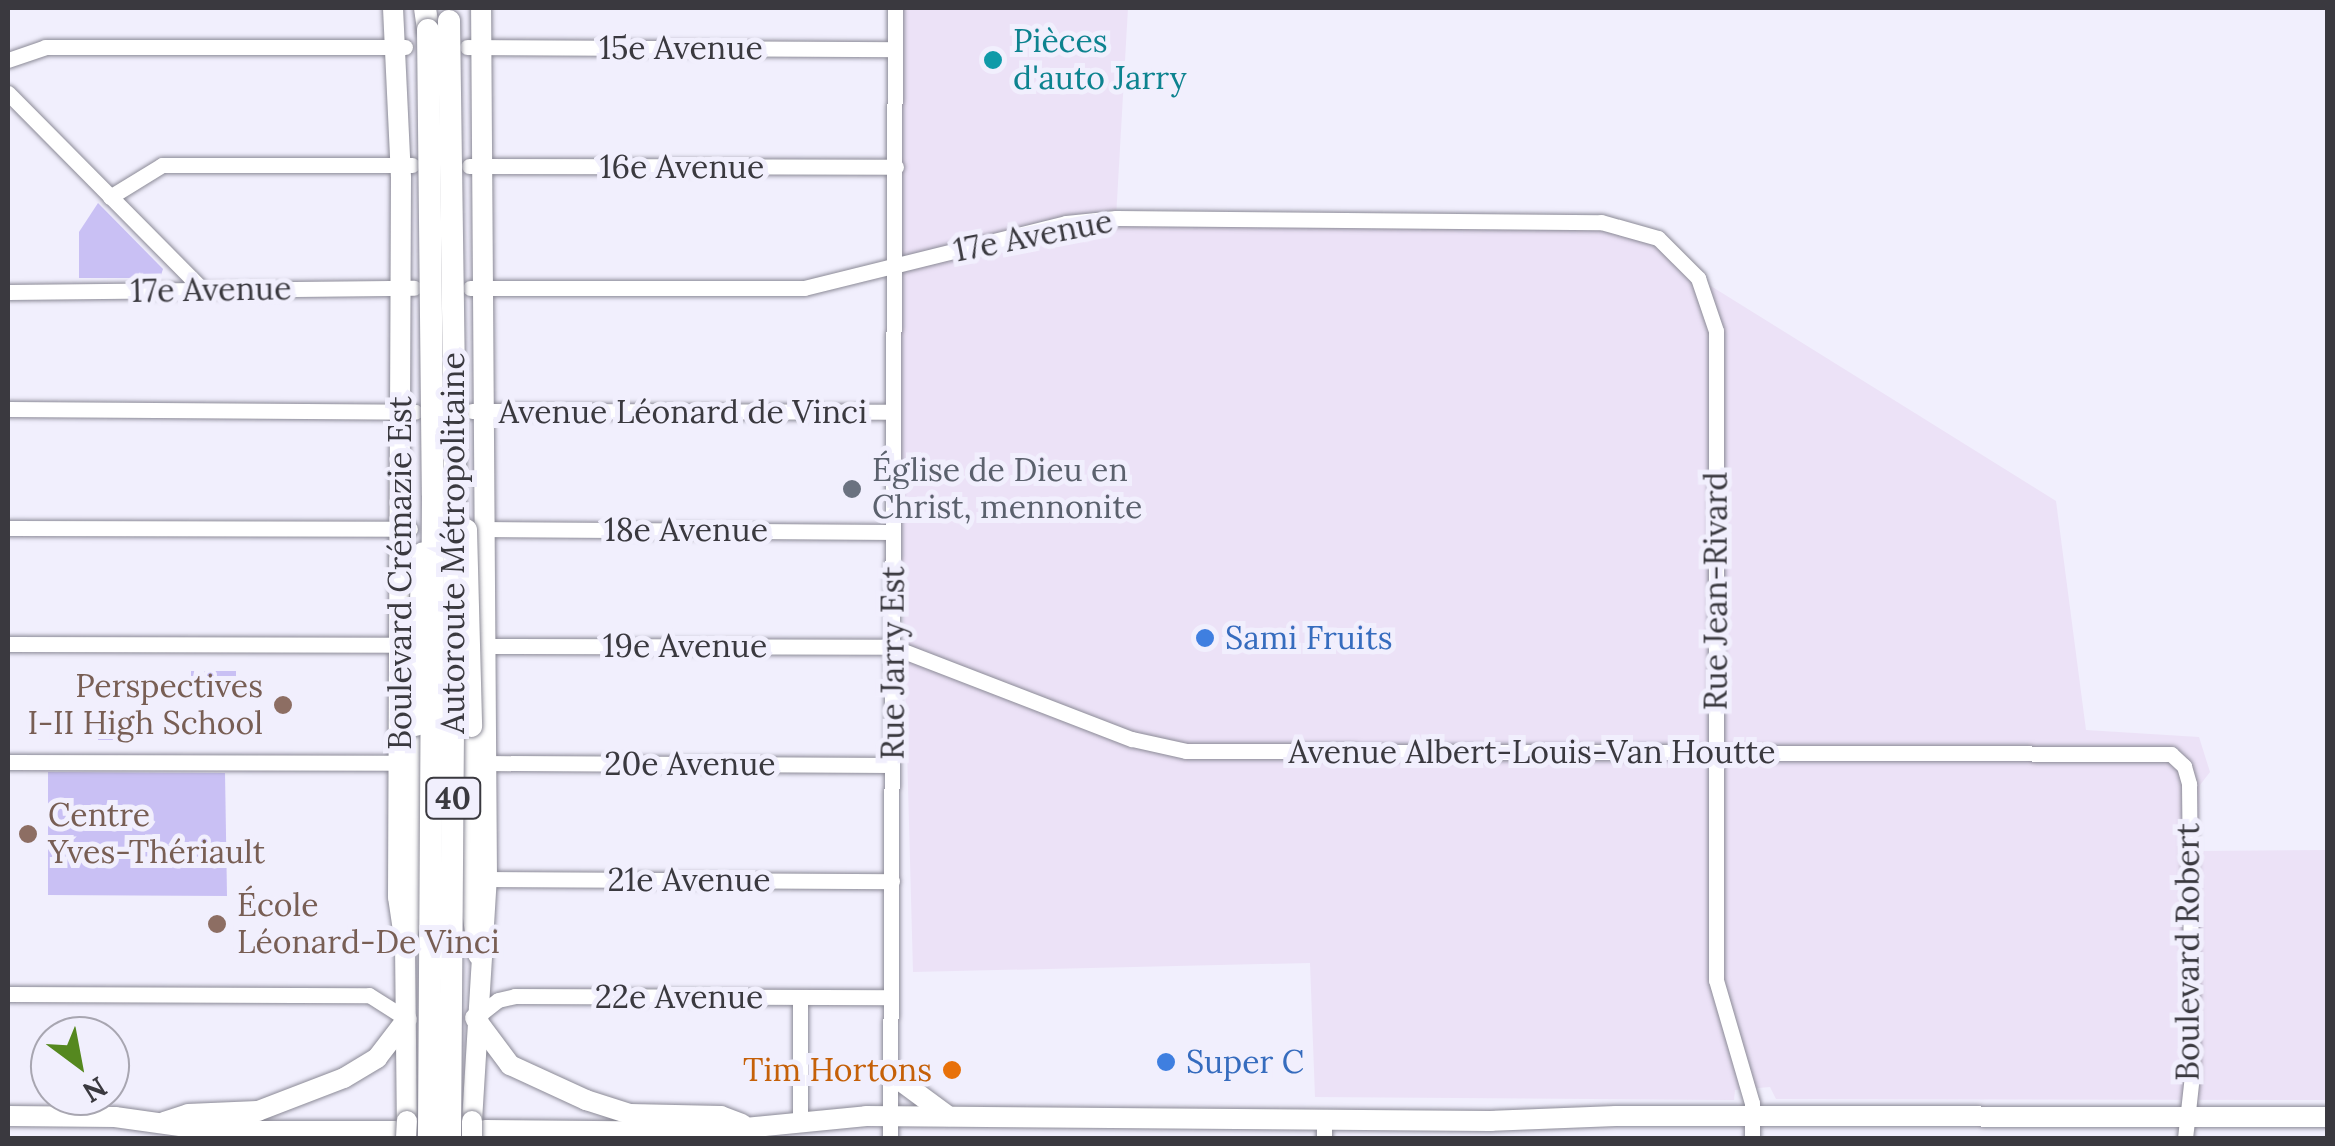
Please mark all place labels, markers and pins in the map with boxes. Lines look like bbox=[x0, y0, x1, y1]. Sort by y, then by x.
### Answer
place label: Pièces d'auto Jarry bbox=[1013, 23, 1187, 98]
marker: Pièces d'auto Jarry bbox=[982, 49, 1004, 71]
place label: Église de Dieu en Christ, mennonite bbox=[872, 452, 1142, 527]
marker: Église de Dieu en Christ, mennonite bbox=[841, 478, 863, 500]
place label: Sami Fruits bbox=[1225, 619, 1393, 657]
marker: Sami Fruits bbox=[1194, 627, 1216, 649]
place label: Perspectives I-II High School bbox=[28, 668, 263, 743]
marker: Perspectives I-II High School bbox=[272, 694, 294, 716]
place label: Centre Yves-Thériault bbox=[48, 797, 265, 872]
marker: Centre Yves-Thériault bbox=[17, 823, 39, 845]
place label: École Léonard-De Vinci bbox=[237, 887, 500, 962]
marker: École Léonard-De Vinci bbox=[206, 913, 228, 935]
place label: Super C bbox=[1186, 1043, 1304, 1081]
place label: Tim Hortons bbox=[743, 1051, 932, 1089]
marker: Super C bbox=[1155, 1051, 1177, 1073]
marker: Tim Hortons bbox=[941, 1059, 963, 1081]

